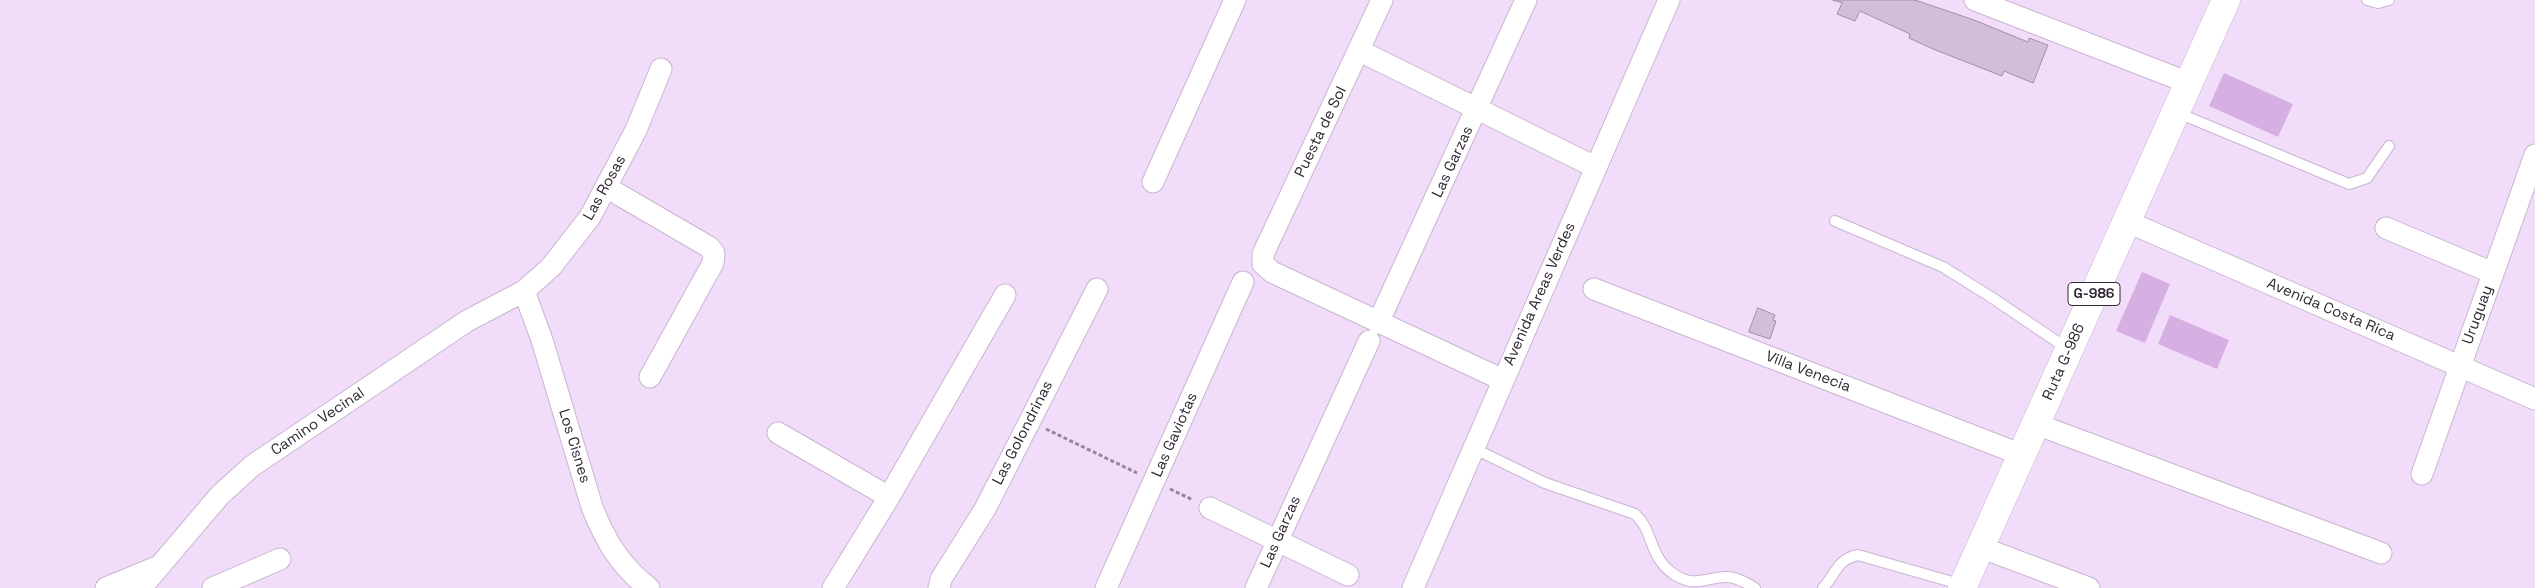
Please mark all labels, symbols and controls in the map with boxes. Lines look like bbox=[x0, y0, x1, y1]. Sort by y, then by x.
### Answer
street label: Puesta de Sol bbox=[1291, 84, 1351, 180]
street label: Las Garzas bbox=[1429, 123, 1477, 201]
street label: Las Rosas bbox=[580, 152, 630, 224]
street label: Avenida Areas Verdes bbox=[1500, 220, 1580, 368]
street label: Avenida Costa Rica bbox=[2264, 275, 2398, 345]
road number: G-986 bbox=[2068, 282, 2120, 306]
street label: Uruguay bbox=[2459, 283, 2497, 347]
street label: Ruta G-986 bbox=[2039, 321, 2089, 403]
street label: Villa Venecia bbox=[1763, 348, 1853, 396]
street label: Las Golondrinas bbox=[989, 378, 1057, 488]
street label: Camino Vecinal bbox=[268, 384, 368, 460]
street label: Las Gaviotas bbox=[1148, 390, 1202, 480]
street label: Los Cisnes bbox=[554, 407, 594, 485]
street label: Las Garzas bbox=[1257, 493, 1305, 571]

